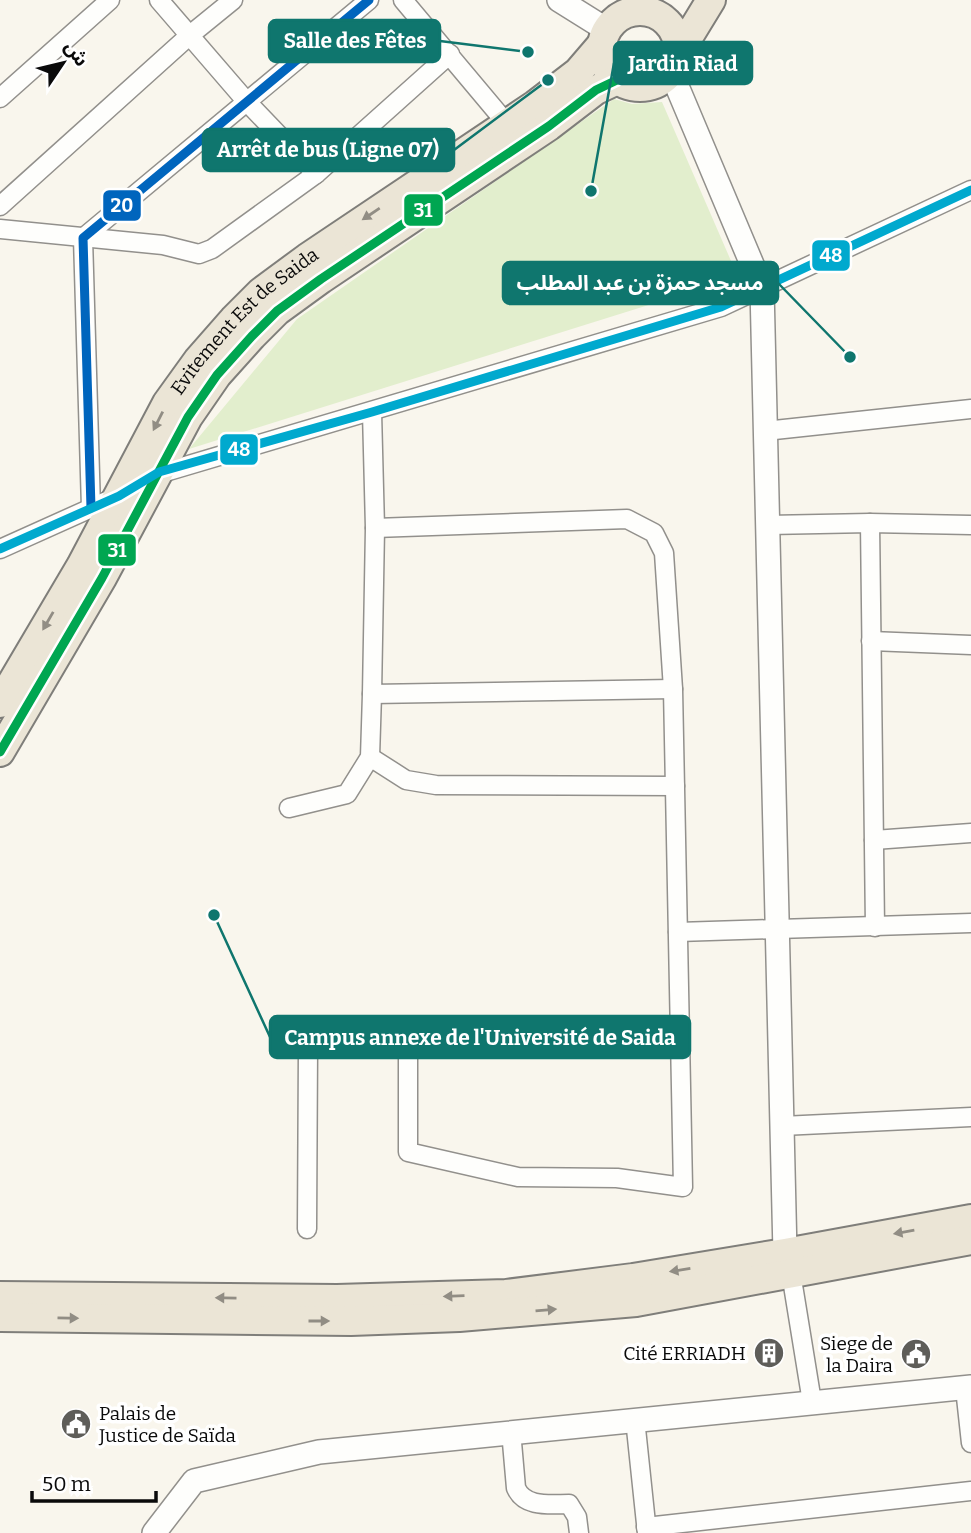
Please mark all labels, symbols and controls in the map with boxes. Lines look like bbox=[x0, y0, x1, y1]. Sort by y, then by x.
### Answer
callout: Salle des Fêtes bbox=[269, 20, 440, 62]
north arrow bbox=[28, 28, 98, 98]
text: Salle des Fêtes bbox=[283, 28, 427, 54]
text: ش bbox=[60, 36, 93, 71]
callout: Jardin Riad bbox=[614, 42, 752, 84]
text: Jardin Riad bbox=[627, 51, 738, 77]
callout: Arrêt de bus (Ligne 07) bbox=[203, 129, 454, 171]
text: Arrêt de bus (Ligne 07) bbox=[217, 137, 439, 163]
line badge: 20 bbox=[102, 189, 142, 222]
line badge: 31 bbox=[403, 193, 444, 227]
text: 20 bbox=[111, 194, 133, 217]
text: 31 bbox=[413, 199, 433, 222]
one-way arrow bbox=[362, 207, 380, 221]
line badge: 48 bbox=[811, 239, 851, 272]
street label: Evitement Est de Saida bbox=[166, 242, 323, 399]
text: 48 bbox=[819, 244, 843, 267]
callout: مسجد حمزة بن عبد المطلب bbox=[503, 262, 778, 304]
text: مسجد حمزة بن عبد المطلب bbox=[517, 270, 763, 296]
one-way arrow bbox=[152, 411, 163, 431]
line badge: 48 bbox=[219, 433, 259, 466]
text: 48 bbox=[227, 438, 251, 461]
line badge: 31 bbox=[97, 533, 137, 567]
text: 31 bbox=[107, 539, 127, 562]
one-way arrow bbox=[42, 611, 55, 630]
callout: Campus annexe de l'Université de Saida bbox=[270, 1016, 690, 1058]
text: Campus annexe de l'Université de Saida bbox=[284, 1025, 676, 1051]
one-way arrow bbox=[893, 1226, 915, 1237]
one-way arrow bbox=[669, 1265, 691, 1276]
one-way arrow bbox=[443, 1291, 465, 1302]
one-way arrow bbox=[215, 1293, 237, 1304]
one-way arrow bbox=[535, 1304, 557, 1315]
one-way arrow bbox=[57, 1312, 79, 1324]
one-way arrow bbox=[308, 1315, 330, 1327]
place label: Siege de la Daira bbox=[820, 1332, 894, 1377]
building icon: Cité ERRIADH bbox=[752, 1336, 786, 1370]
public building icon: Siege de la Daira bbox=[899, 1337, 933, 1371]
place label: Cité ERRIADH bbox=[623, 1342, 746, 1365]
place label: Palais de Justice de Saïda bbox=[98, 1402, 237, 1447]
public building icon: Palais de Justice de Saïda bbox=[59, 1407, 93, 1441]
scale bar bbox=[32, 1460, 156, 1504]
text: 50 m bbox=[42, 1471, 91, 1497]

